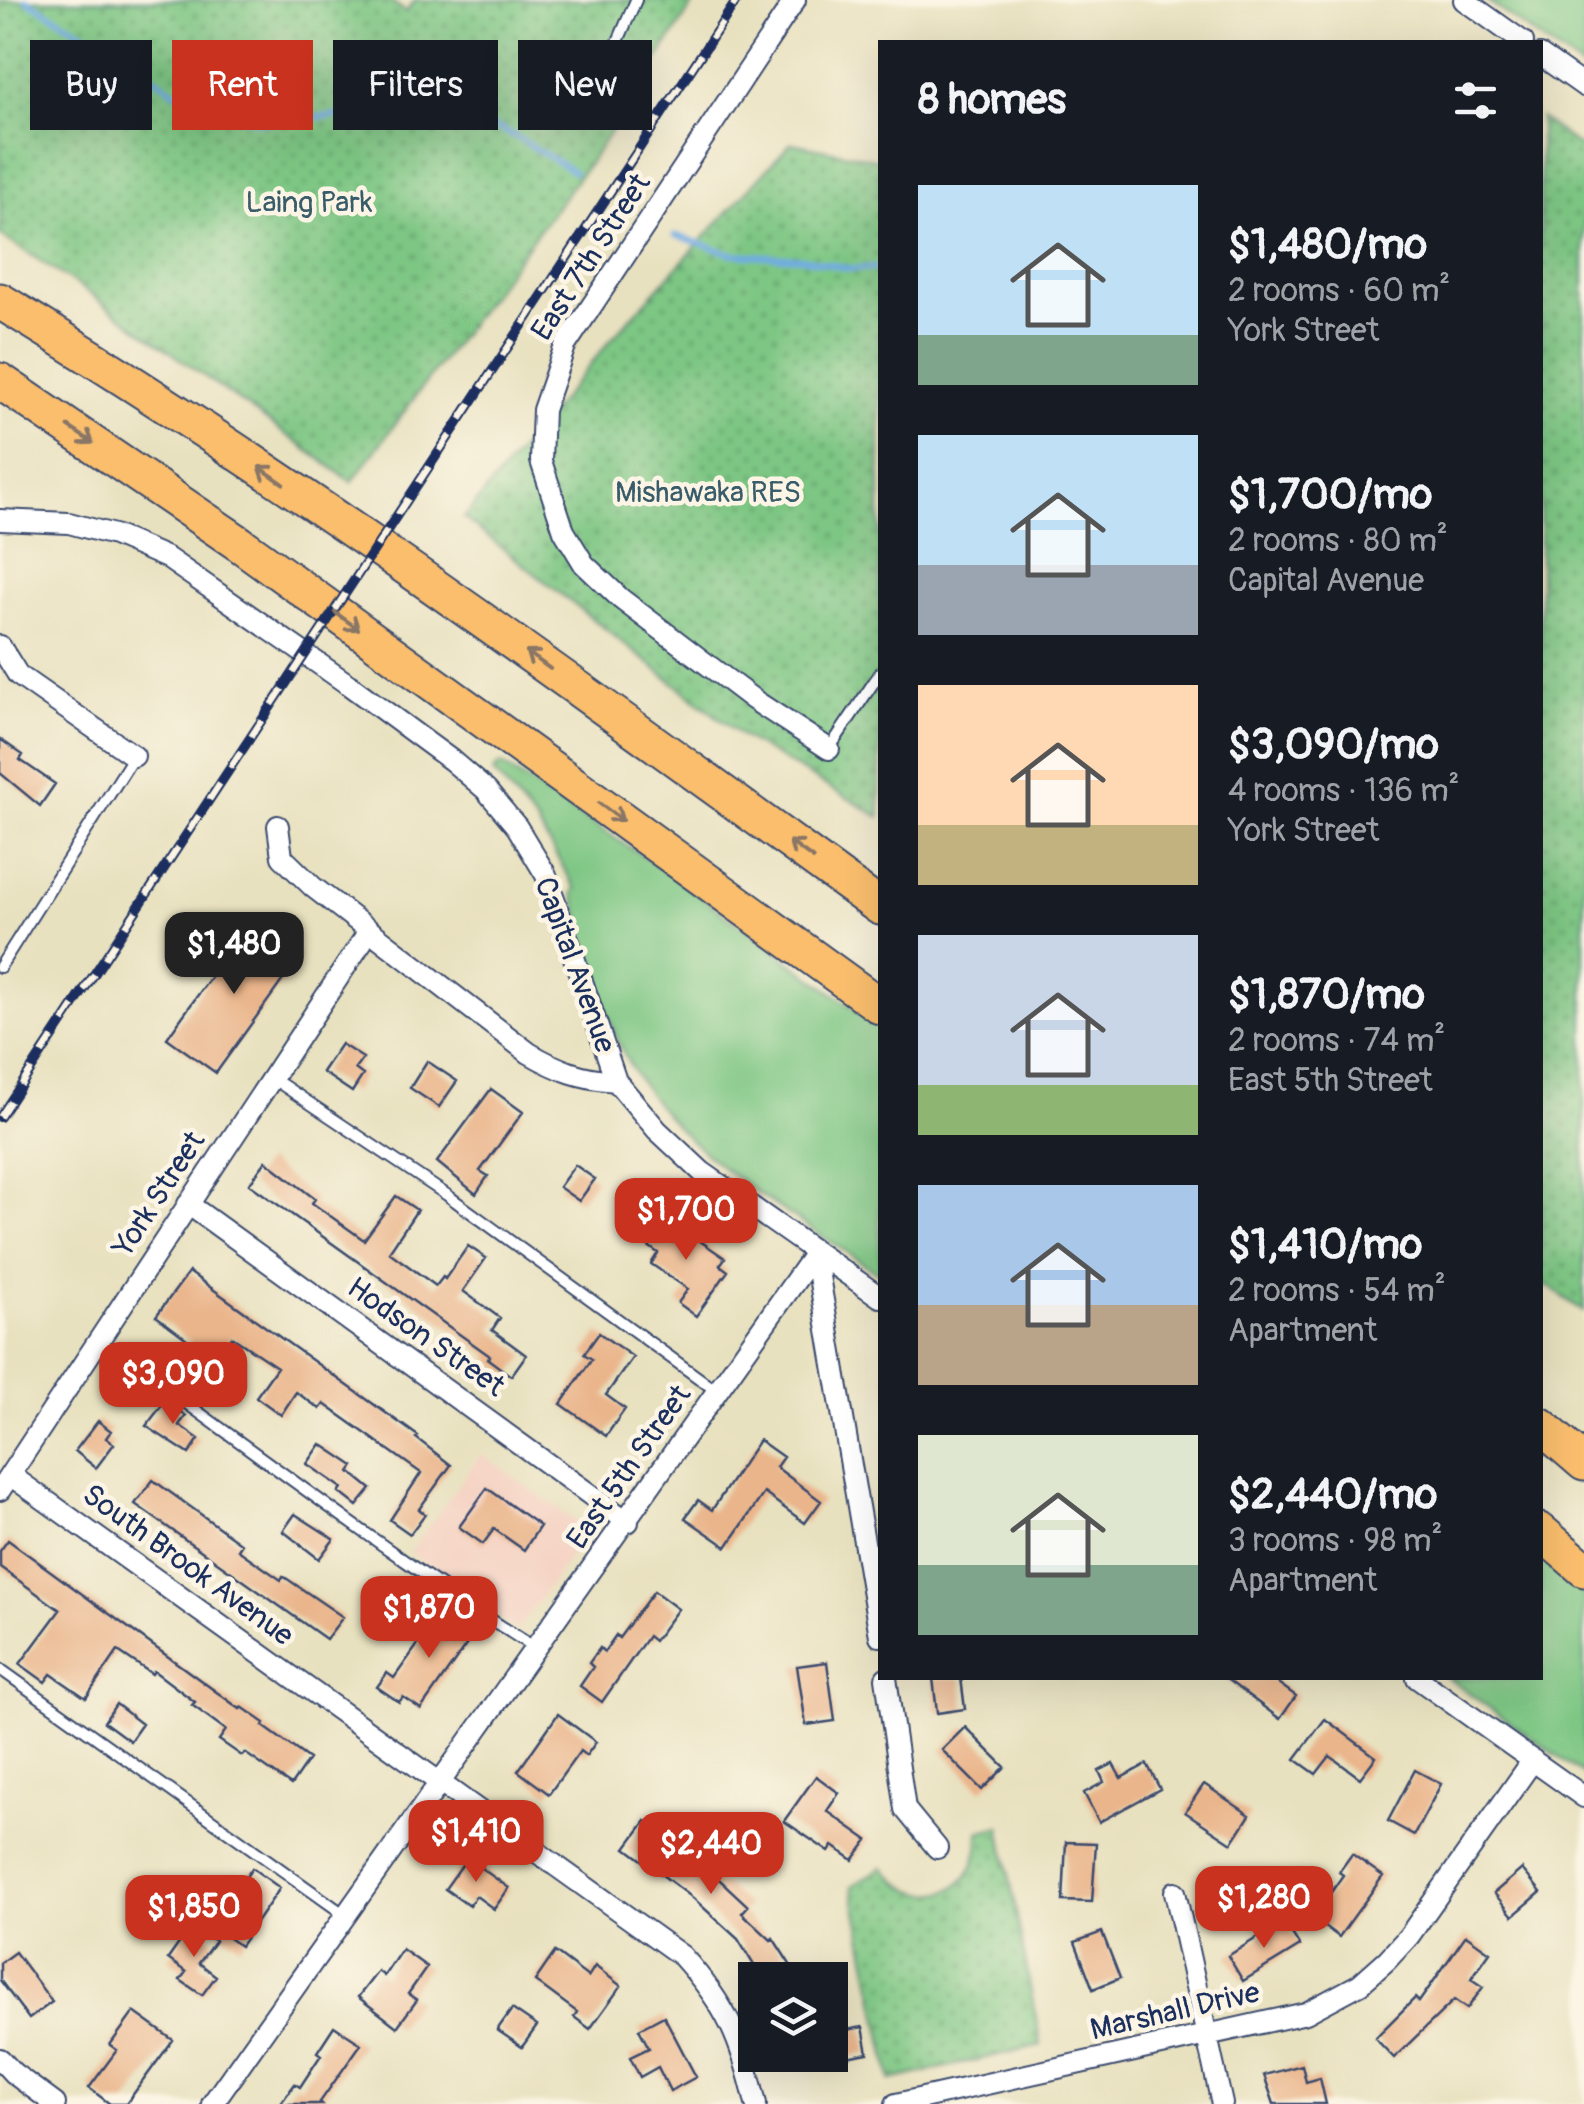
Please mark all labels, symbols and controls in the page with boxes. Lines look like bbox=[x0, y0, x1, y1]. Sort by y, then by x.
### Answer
chip: Buy bbox=[30, 40, 152, 130]
chip: Rent bbox=[172, 40, 313, 130]
chip: Filters bbox=[333, 40, 498, 130]
chip: New bbox=[518, 40, 652, 130]
icon: filters bbox=[1448, 73, 1503, 128]
text: 8 homes bbox=[918, 74, 1066, 126]
street label: East 7th Street bbox=[523, 166, 659, 347]
park label: Laing Park bbox=[245, 184, 373, 221]
text: $1,480/mo bbox=[1228, 219, 1427, 271]
icon: home bbox=[998, 225, 1118, 345]
text: 2 rooms · 60 m² bbox=[1228, 271, 1450, 311]
text: York Street bbox=[1228, 311, 1379, 351]
one-way arrow bbox=[67, 424, 94, 445]
one-way arrow bbox=[257, 465, 285, 486]
text: $1,700/mo bbox=[1228, 469, 1432, 521]
park label: Mishawaka RES bbox=[615, 474, 801, 511]
icon: home bbox=[998, 475, 1118, 595]
text: 2 rooms · 80 m² bbox=[1228, 521, 1448, 561]
text: Capital Avenue bbox=[1228, 561, 1424, 601]
one-way arrow bbox=[333, 611, 360, 632]
one-way arrow bbox=[525, 649, 552, 670]
text: $3,090/mo bbox=[1228, 719, 1439, 771]
icon: home bbox=[998, 725, 1118, 845]
text: 4 rooms · 136 m² bbox=[1228, 771, 1460, 811]
one-way arrow bbox=[596, 801, 624, 822]
text: York Street bbox=[1228, 811, 1379, 851]
one-way arrow bbox=[788, 840, 815, 861]
street label: Capital Avenue bbox=[526, 872, 624, 1058]
pin: $1,480 bbox=[153, 912, 315, 997]
text: $1,480 bbox=[187, 924, 281, 964]
text: $1,870/mo bbox=[1228, 969, 1425, 1021]
icon: home bbox=[998, 975, 1118, 1095]
text: 2 rooms · 74 m² bbox=[1228, 1021, 1445, 1061]
text: East 5th Street bbox=[1228, 1061, 1433, 1101]
street label: York Street bbox=[104, 1124, 214, 1264]
pin: $1,700 bbox=[605, 1178, 767, 1263]
text: $1,700 bbox=[637, 1190, 735, 1230]
text: $1,410/mo bbox=[1228, 1219, 1422, 1271]
icon: home bbox=[998, 1225, 1118, 1345]
street label: Hodson Street bbox=[340, 1269, 513, 1405]
text: 2 rooms · 54 m² bbox=[1228, 1271, 1446, 1311]
text: Apartment bbox=[1228, 1311, 1377, 1351]
pin: $3,090 bbox=[92, 1342, 254, 1427]
text: $3,090 bbox=[121, 1354, 225, 1394]
street label: East 5th Street bbox=[559, 1377, 700, 1556]
text: $2,440/mo bbox=[1228, 1469, 1437, 1521]
icon: home bbox=[998, 1475, 1118, 1595]
street label: South Brook Avenue bbox=[75, 1476, 301, 1654]
text: 3 rooms · 98 m² bbox=[1228, 1521, 1442, 1561]
text: Apartment bbox=[1228, 1561, 1377, 1601]
pin: $1,870 bbox=[348, 1576, 510, 1661]
text: $1,870 bbox=[383, 1588, 475, 1628]
pin: $1,410 bbox=[395, 1800, 557, 1885]
text: $1,410 bbox=[431, 1812, 521, 1852]
pin: $2,440 bbox=[630, 1812, 792, 1897]
text: $2,440 bbox=[660, 1824, 762, 1864]
pin: $1,280 bbox=[1183, 1866, 1345, 1951]
pin: $1,850 bbox=[113, 1875, 275, 1960]
text: $1,280 bbox=[1217, 1878, 1311, 1918]
text: $1,850 bbox=[147, 1887, 241, 1927]
map controls bbox=[738, 1962, 848, 2072]
button: layers bbox=[738, 1962, 848, 2072]
street label: Marshall Drive bbox=[1087, 1974, 1263, 2048]

